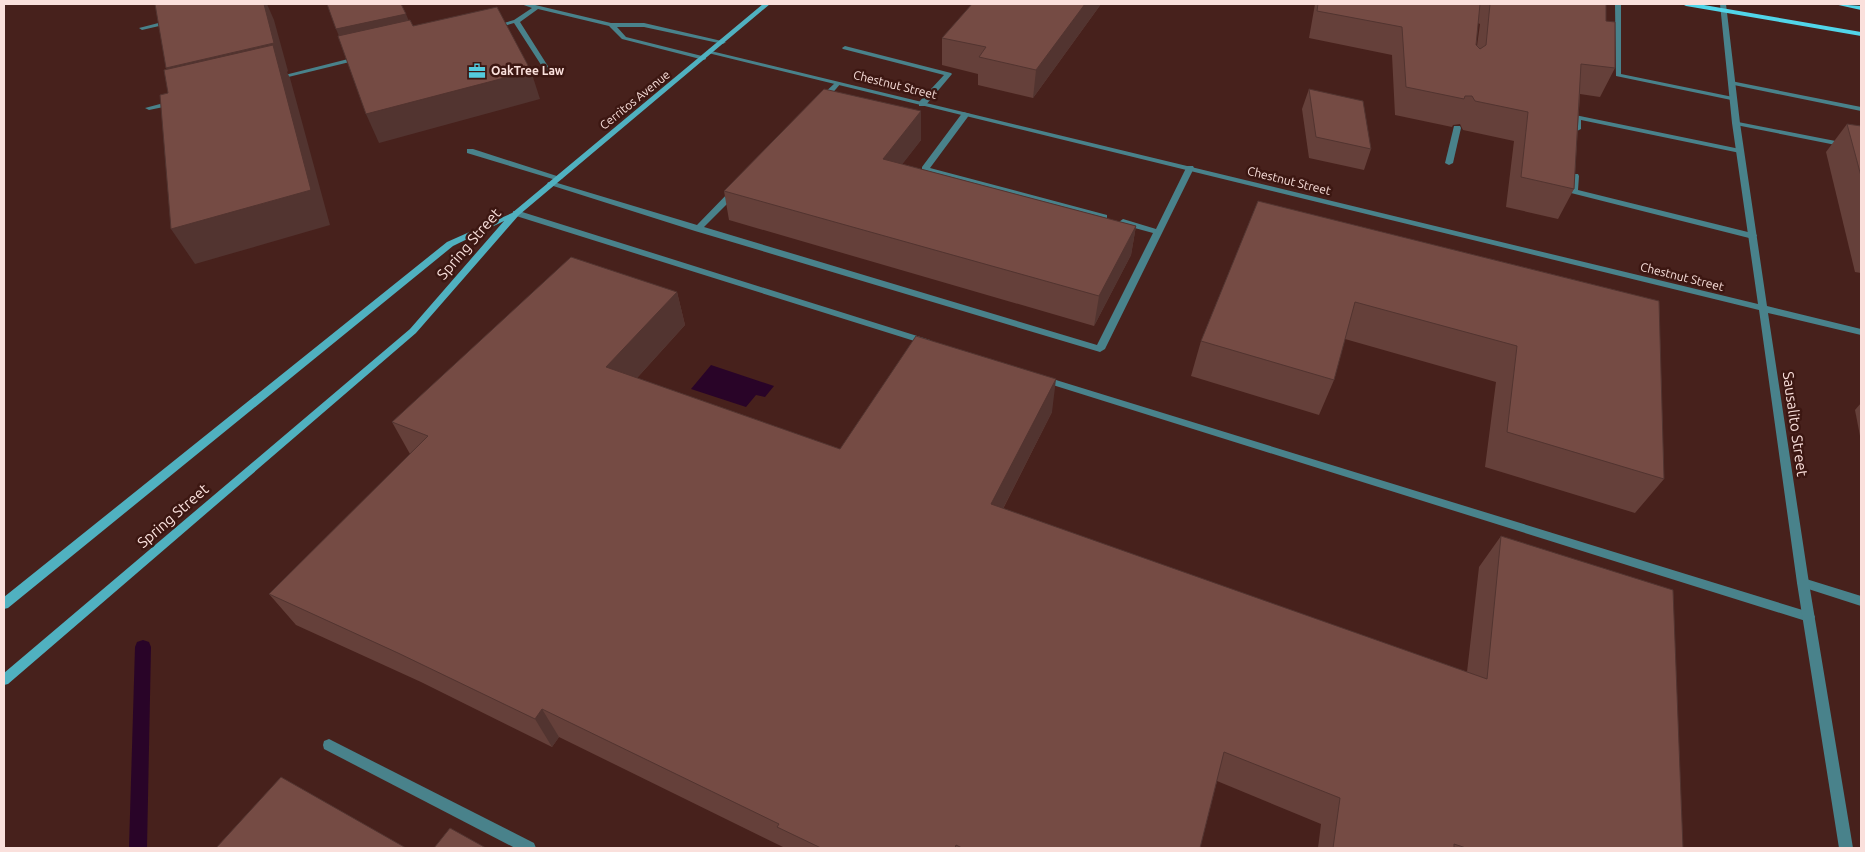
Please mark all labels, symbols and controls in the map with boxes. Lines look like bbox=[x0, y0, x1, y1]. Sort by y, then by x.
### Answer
office icon: OakTree Law bbox=[467, 61, 487, 81]
place label: OakTree Law bbox=[491, 64, 565, 77]
street label: Cerritos Avenue bbox=[597, 67, 672, 132]
street label: Chestnut Street bbox=[852, 68, 938, 101]
street label: Chestnut Street bbox=[1246, 164, 1332, 197]
street label: Spring Street bbox=[433, 205, 504, 283]
street label: Chestnut Street bbox=[1639, 260, 1725, 293]
street label: Sausalito Street bbox=[1780, 370, 1811, 478]
street label: Spring Street bbox=[134, 480, 212, 551]

